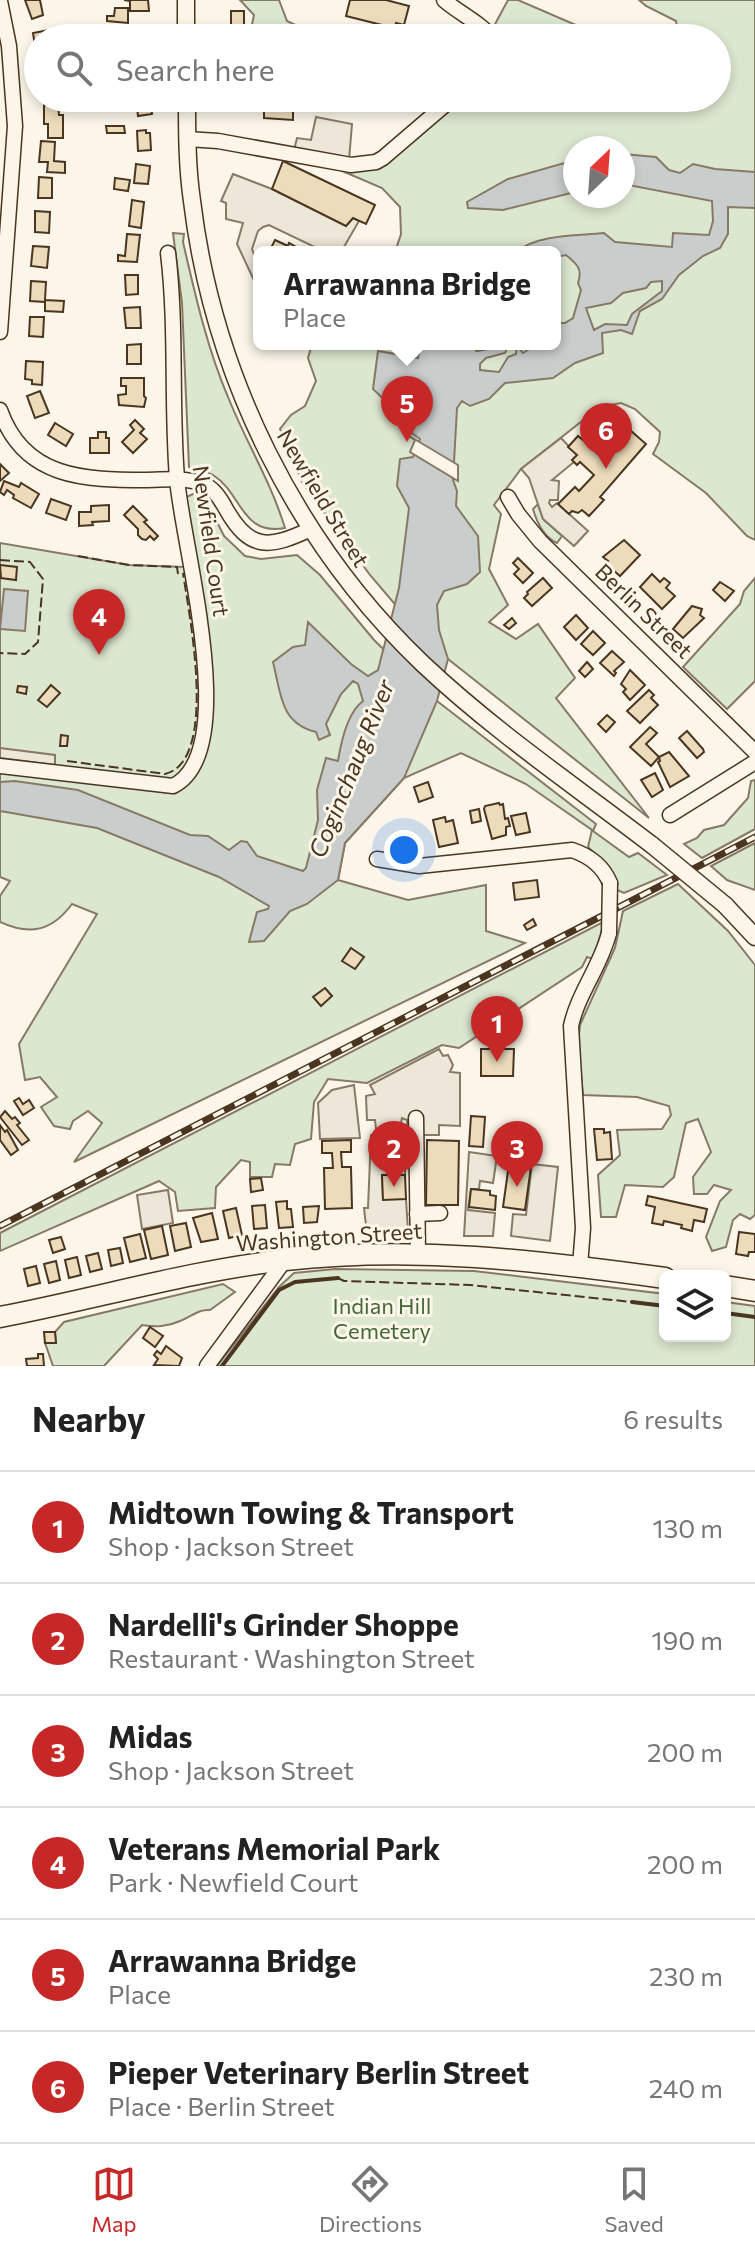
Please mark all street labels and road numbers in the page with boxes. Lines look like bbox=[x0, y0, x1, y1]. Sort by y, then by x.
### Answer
street label: Newfield Street bbox=[272, 424, 375, 572]
street label: Newfield Court bbox=[188, 464, 235, 618]
street label: Berlin Street bbox=[590, 558, 699, 664]
street label: Washington Street bbox=[235, 1217, 423, 1256]

